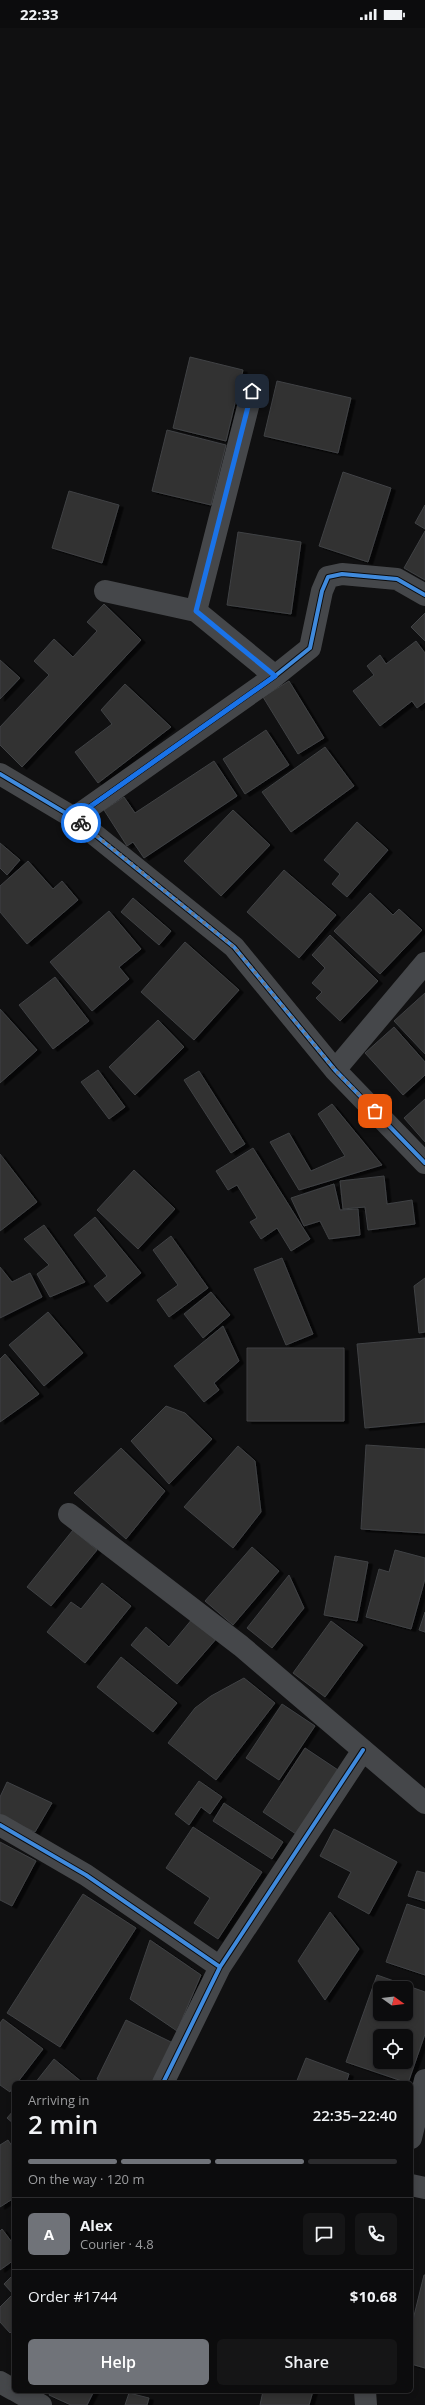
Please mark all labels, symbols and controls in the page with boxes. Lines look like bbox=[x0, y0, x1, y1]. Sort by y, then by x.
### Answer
text: 22:33 bbox=[20, 4, 59, 24]
pin bbox=[235, 374, 269, 408]
icon: home bbox=[241, 380, 263, 402]
courier bbox=[61, 803, 101, 843]
icon: bike bbox=[70, 812, 92, 834]
pin bbox=[358, 1094, 392, 1128]
icon: bag bbox=[364, 1100, 386, 1122]
north arrow bbox=[373, 1981, 413, 2021]
map controls bbox=[373, 1981, 413, 2069]
button: locate bbox=[373, 2029, 413, 2069]
text: Arriving in bbox=[28, 2091, 90, 2109]
text: 22:35–22:40 bbox=[313, 2105, 397, 2125]
text: 2 min bbox=[28, 2106, 98, 2142]
text: On the way · 120 m bbox=[28, 2170, 144, 2188]
button: chat bbox=[303, 2213, 345, 2255]
button: phone bbox=[355, 2213, 397, 2255]
text: Alex bbox=[80, 2215, 112, 2235]
text: A bbox=[44, 2224, 54, 2244]
text: Courier · 4.8 bbox=[80, 2235, 154, 2253]
text: Order #1744 bbox=[28, 2286, 117, 2306]
text: $10.68 bbox=[350, 2286, 397, 2306]
button: Help bbox=[28, 2339, 209, 2385]
button: Share bbox=[217, 2339, 397, 2385]

